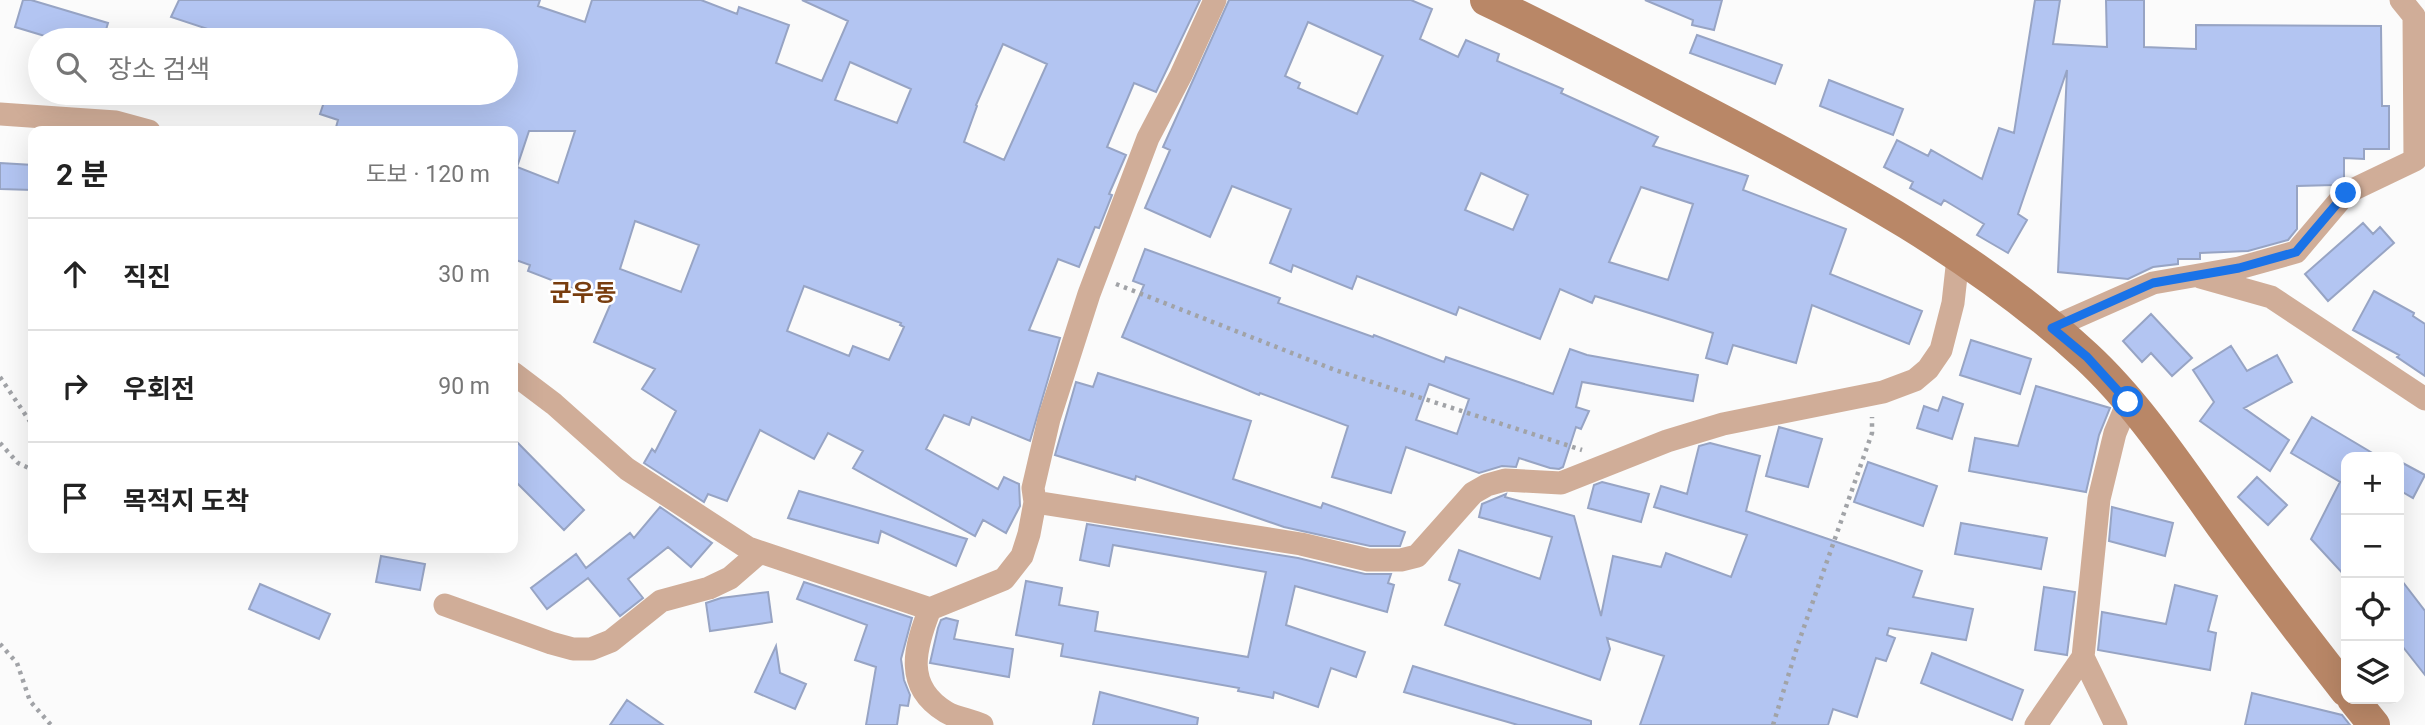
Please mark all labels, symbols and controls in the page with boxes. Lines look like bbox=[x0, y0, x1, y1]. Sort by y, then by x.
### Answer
search box bbox=[28, 28, 518, 105]
icon: search bbox=[52, 48, 90, 86]
text: 장소 검색 bbox=[108, 54, 210, 84]
text: 2 분 bbox=[56, 157, 108, 192]
text: 도보 · 120 m bbox=[366, 161, 490, 188]
route end bbox=[2330, 177, 2361, 208]
icon: ahead bbox=[56, 255, 94, 293]
text: 30 m bbox=[438, 261, 490, 288]
text: 직진 bbox=[123, 262, 171, 292]
district label: 군우동 bbox=[550, 279, 616, 307]
icon: right bbox=[56, 367, 94, 405]
text: 90 m bbox=[438, 373, 490, 400]
text: 우회전 bbox=[123, 374, 195, 404]
route start bbox=[2112, 386, 2143, 417]
map controls bbox=[2341, 452, 2404, 704]
button: + bbox=[2341, 452, 2404, 515]
icon: arrive bbox=[56, 479, 94, 517]
text: 목적지 도착 bbox=[123, 486, 249, 516]
button: − bbox=[2341, 515, 2404, 578]
button: locate bbox=[2341, 578, 2404, 641]
button: layers bbox=[2341, 641, 2404, 704]

